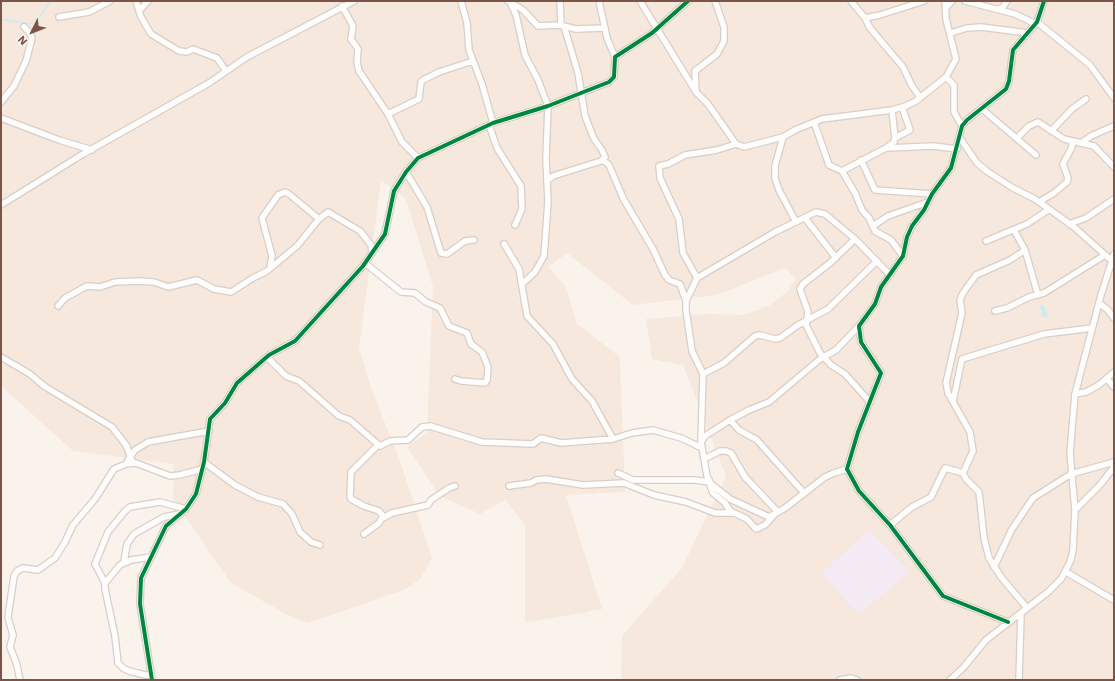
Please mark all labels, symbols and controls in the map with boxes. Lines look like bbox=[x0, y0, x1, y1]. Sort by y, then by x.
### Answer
north arrow bbox=[12, 12, 52, 52]
text: N bbox=[15, 33, 30, 48]

